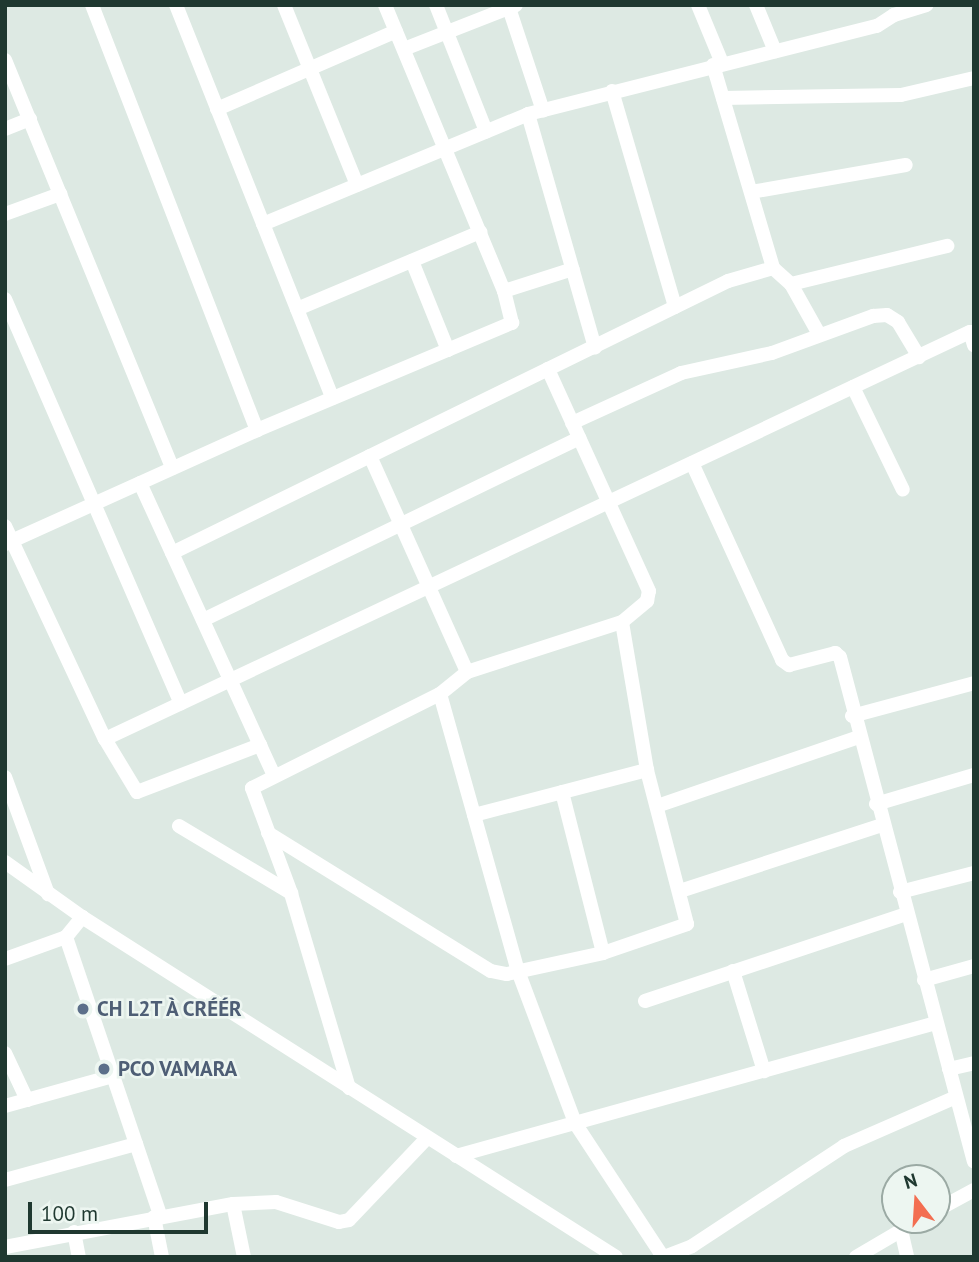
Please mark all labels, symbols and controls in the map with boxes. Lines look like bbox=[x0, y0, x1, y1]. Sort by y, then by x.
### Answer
place label: CH L2T À CRÉÉR bbox=[97, 996, 245, 1022]
marker: CH L2T À CRÉÉR bbox=[75, 1001, 91, 1017]
place label: PCO VAMARA bbox=[118, 1056, 238, 1082]
marker: PCO VAMARA bbox=[96, 1061, 112, 1077]
north arrow bbox=[881, 1164, 951, 1234]
text: N bbox=[901, 1168, 920, 1194]
scale bar bbox=[32, 1188, 212, 1232]
text: 100 m bbox=[41, 1200, 98, 1227]

